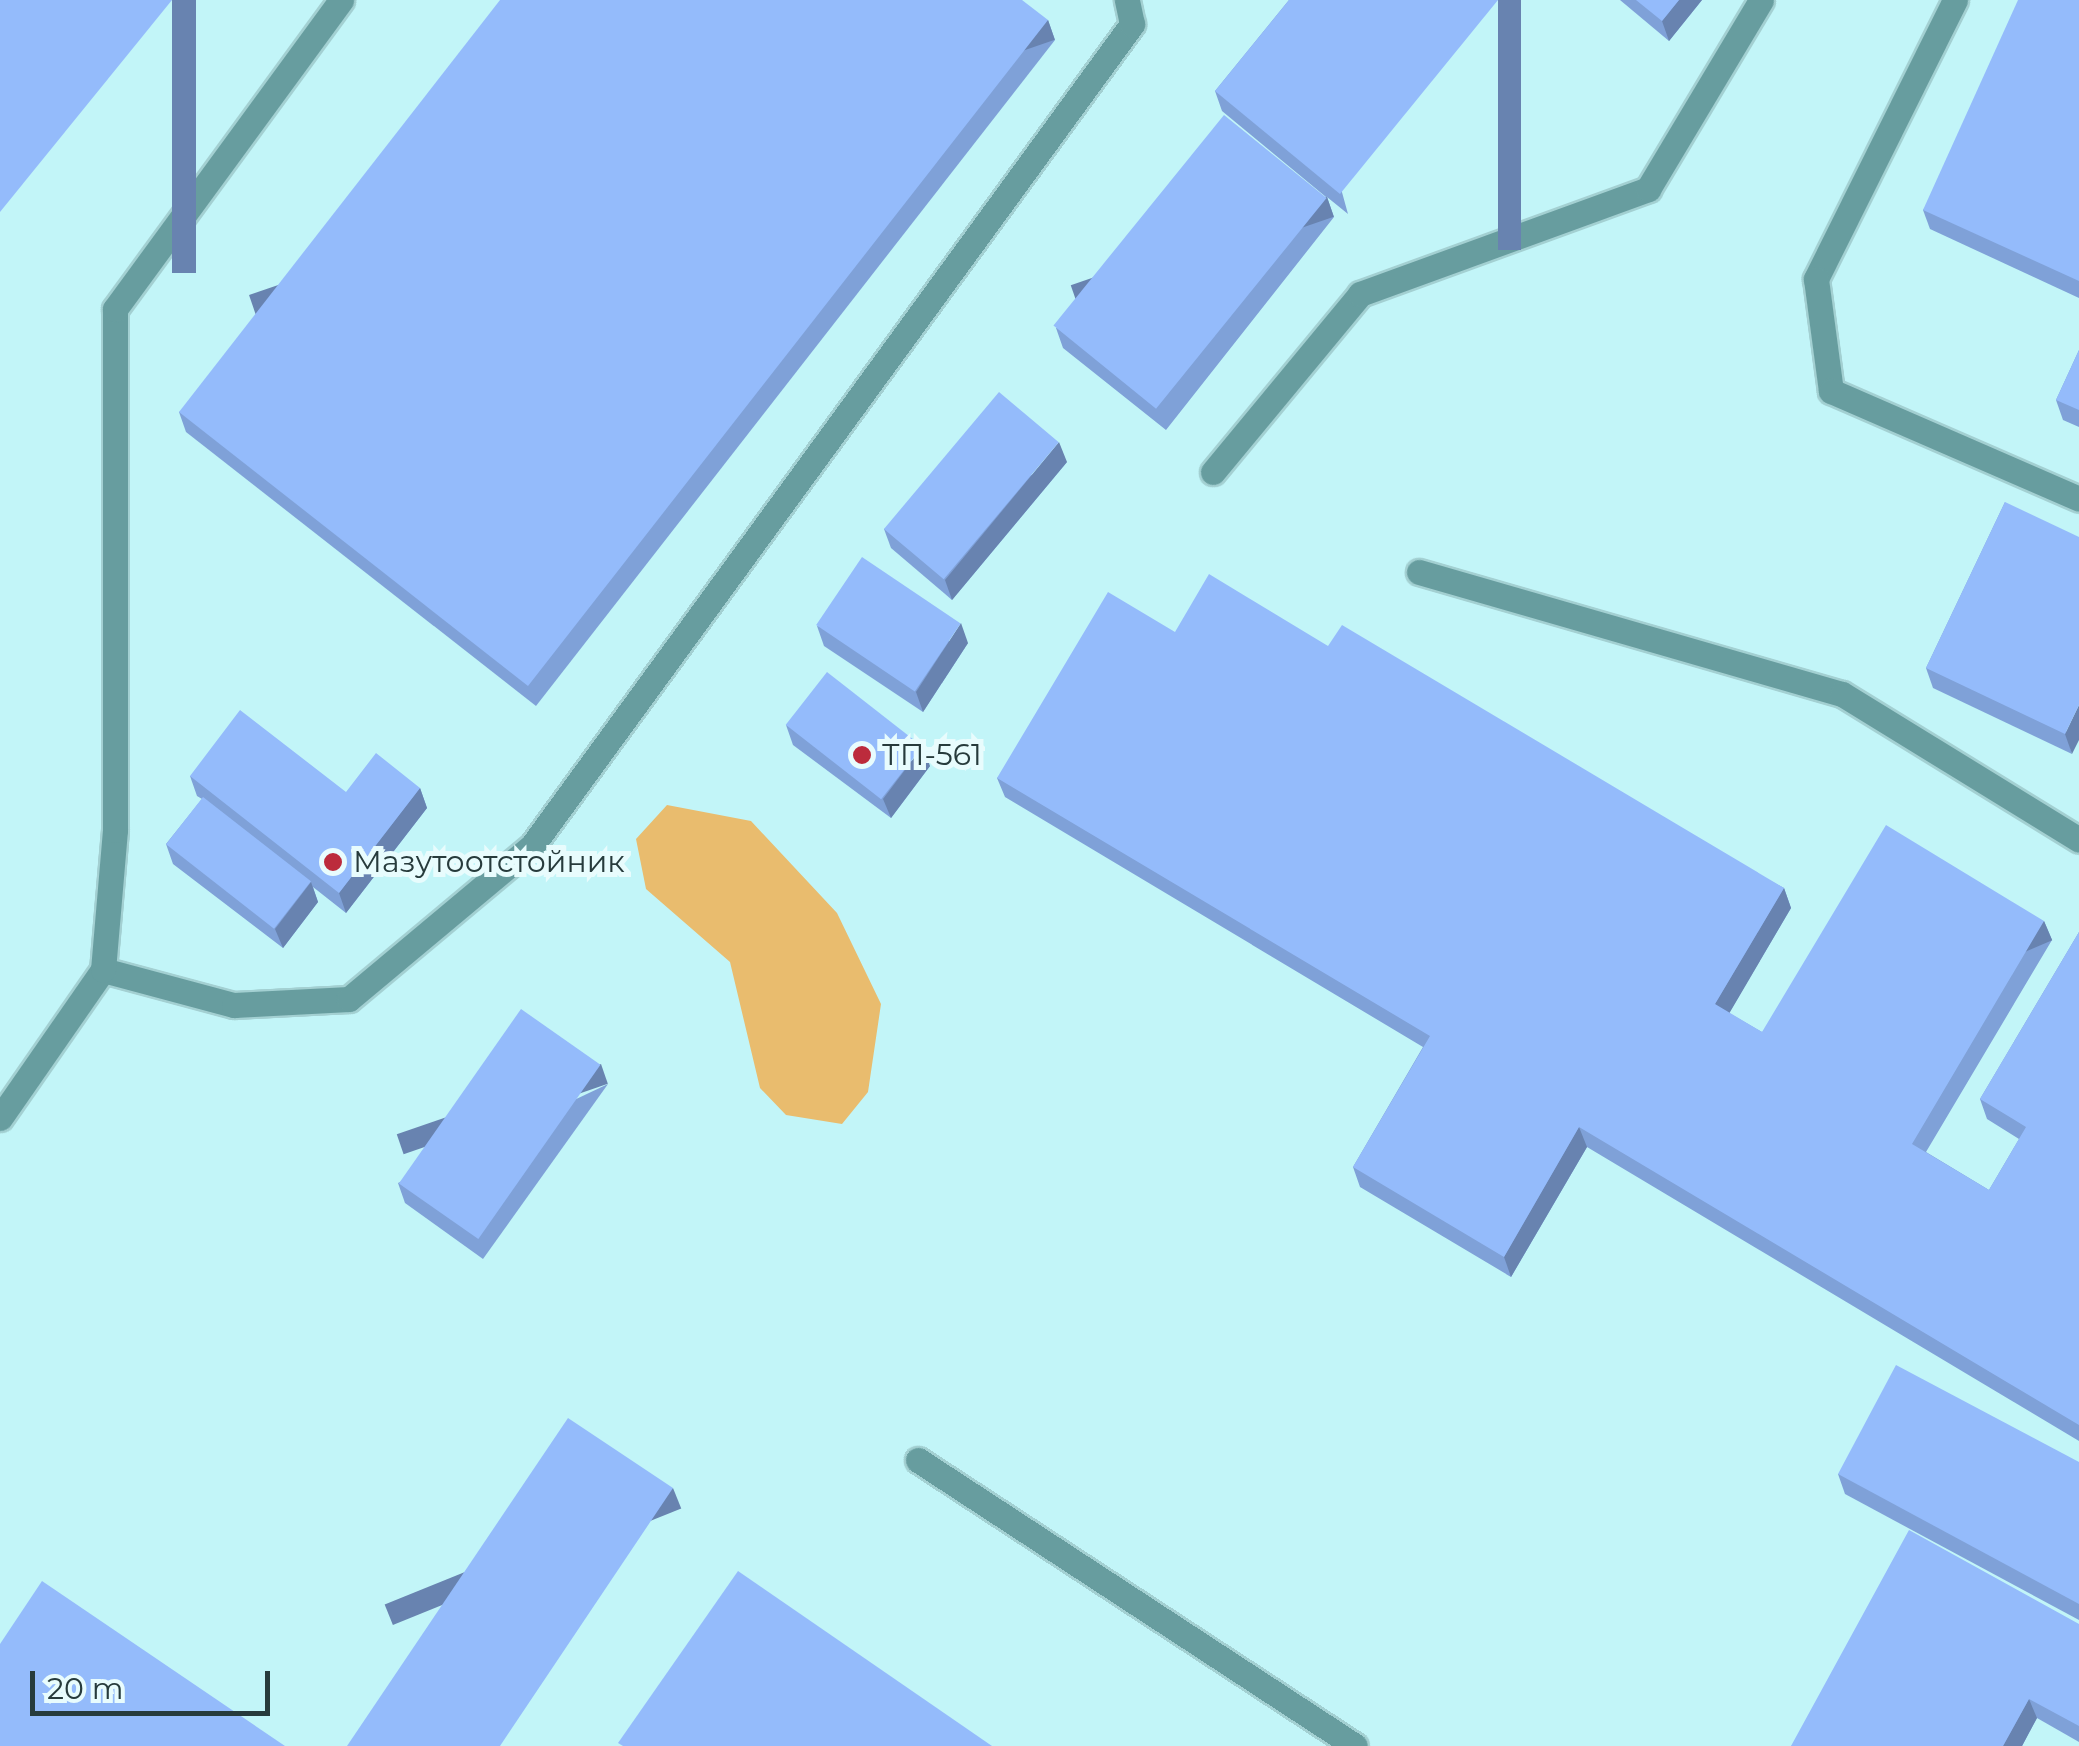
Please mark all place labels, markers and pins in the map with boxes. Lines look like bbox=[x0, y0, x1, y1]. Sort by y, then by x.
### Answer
place label: ТП-561 bbox=[882, 737, 982, 773]
marker: ТП-561 bbox=[851, 744, 873, 766]
place label: Мазутоотстойник bbox=[353, 844, 625, 880]
marker: Мазутоотстойник bbox=[322, 851, 344, 873]

